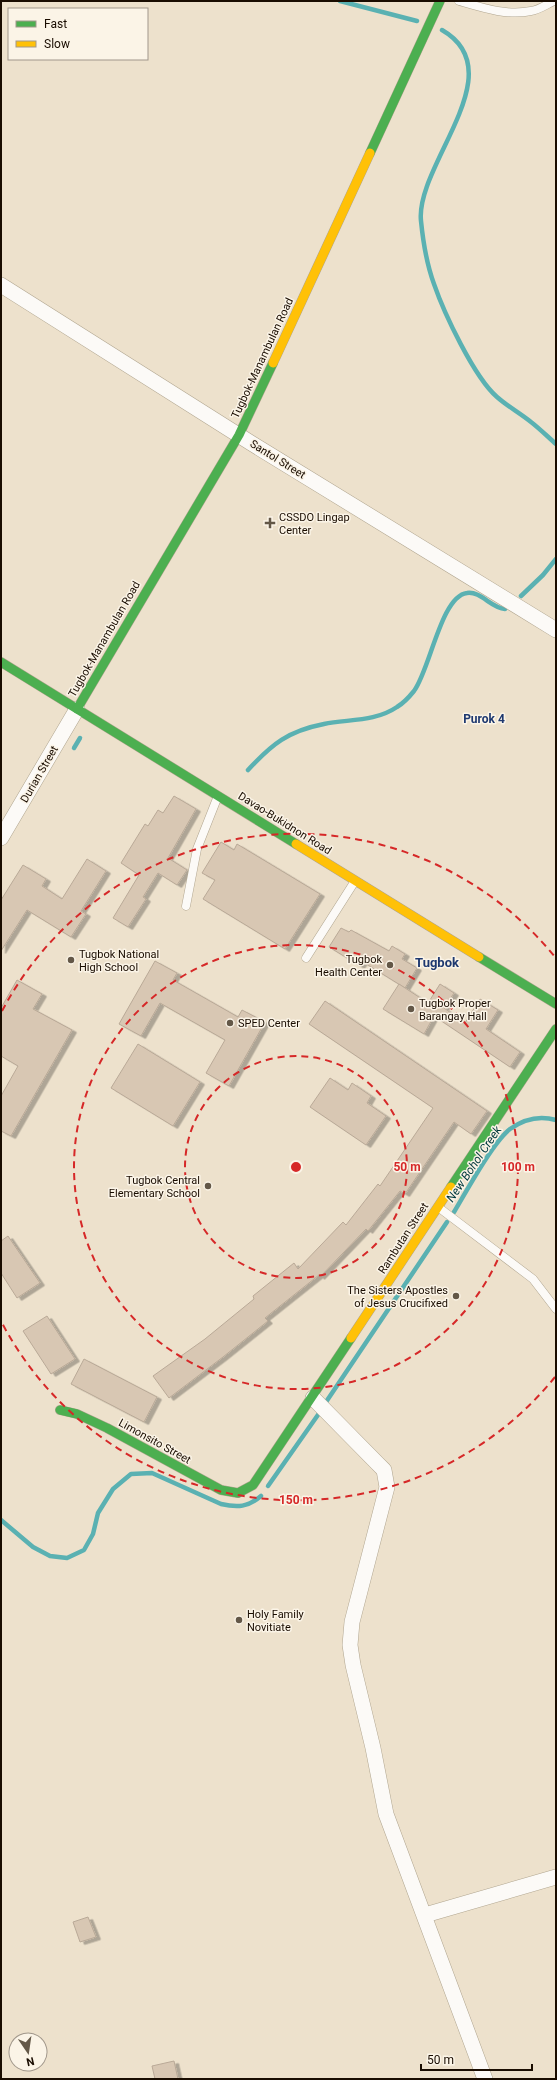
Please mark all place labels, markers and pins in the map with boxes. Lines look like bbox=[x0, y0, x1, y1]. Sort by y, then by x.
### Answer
place label: CSSDO Lingap Center bbox=[279, 511, 350, 537]
marker: CSSDO Lingap Center bbox=[264, 517, 276, 529]
place label: Tugbok National High School bbox=[79, 948, 159, 974]
place label: Tugbok Health Center bbox=[315, 953, 382, 979]
marker: Tugbok National High School bbox=[66, 955, 76, 965]
marker: Tugbok Health Center bbox=[385, 960, 395, 970]
place label: Tugbok Proper Barangay Hall bbox=[419, 997, 491, 1023]
marker: Tugbok Proper Barangay Hall bbox=[406, 1004, 416, 1014]
place label: SPED Center bbox=[238, 1017, 300, 1030]
marker: SPED Center bbox=[225, 1018, 235, 1028]
centre of rings bbox=[289, 1160, 303, 1174]
place label: Tugbok Central Elementary School bbox=[109, 1174, 200, 1200]
marker: Tugbok Central Elementary School bbox=[203, 1181, 213, 1191]
place label: The Sisters Apostles of Jesus Crucifixed bbox=[347, 1284, 448, 1310]
marker: The Sisters Apostles of Jesus Crucifixed bbox=[451, 1291, 461, 1301]
place label: Holy Family Novitiate bbox=[247, 1608, 305, 1634]
marker: Holy Family Novitiate bbox=[234, 1615, 244, 1625]

